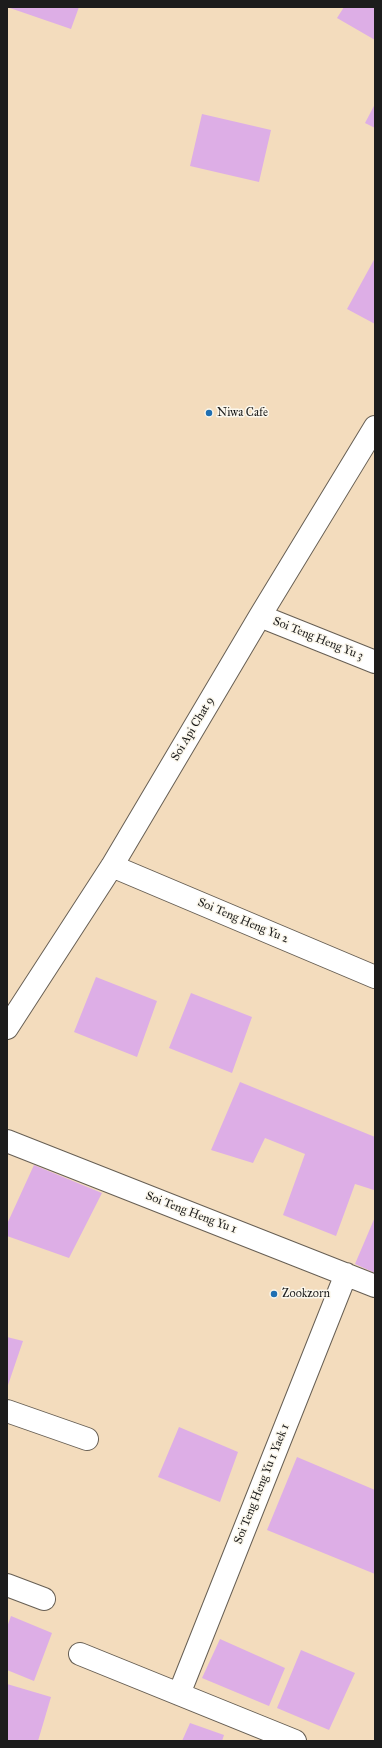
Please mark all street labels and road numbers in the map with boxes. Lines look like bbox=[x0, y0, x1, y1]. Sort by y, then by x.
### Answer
street label: Soi Teng Heng Yu 3 bbox=[271, 614, 365, 664]
street label: Soi Api Chat 9 bbox=[168, 694, 218, 764]
street label: Soi Teng Heng Yu 2 bbox=[195, 895, 291, 947]
street label: Soi Teng Heng Yu 1 bbox=[143, 1189, 239, 1237]
street label: Soi Teng Heng Yu 1 Yaek 1 bbox=[231, 1422, 293, 1546]

